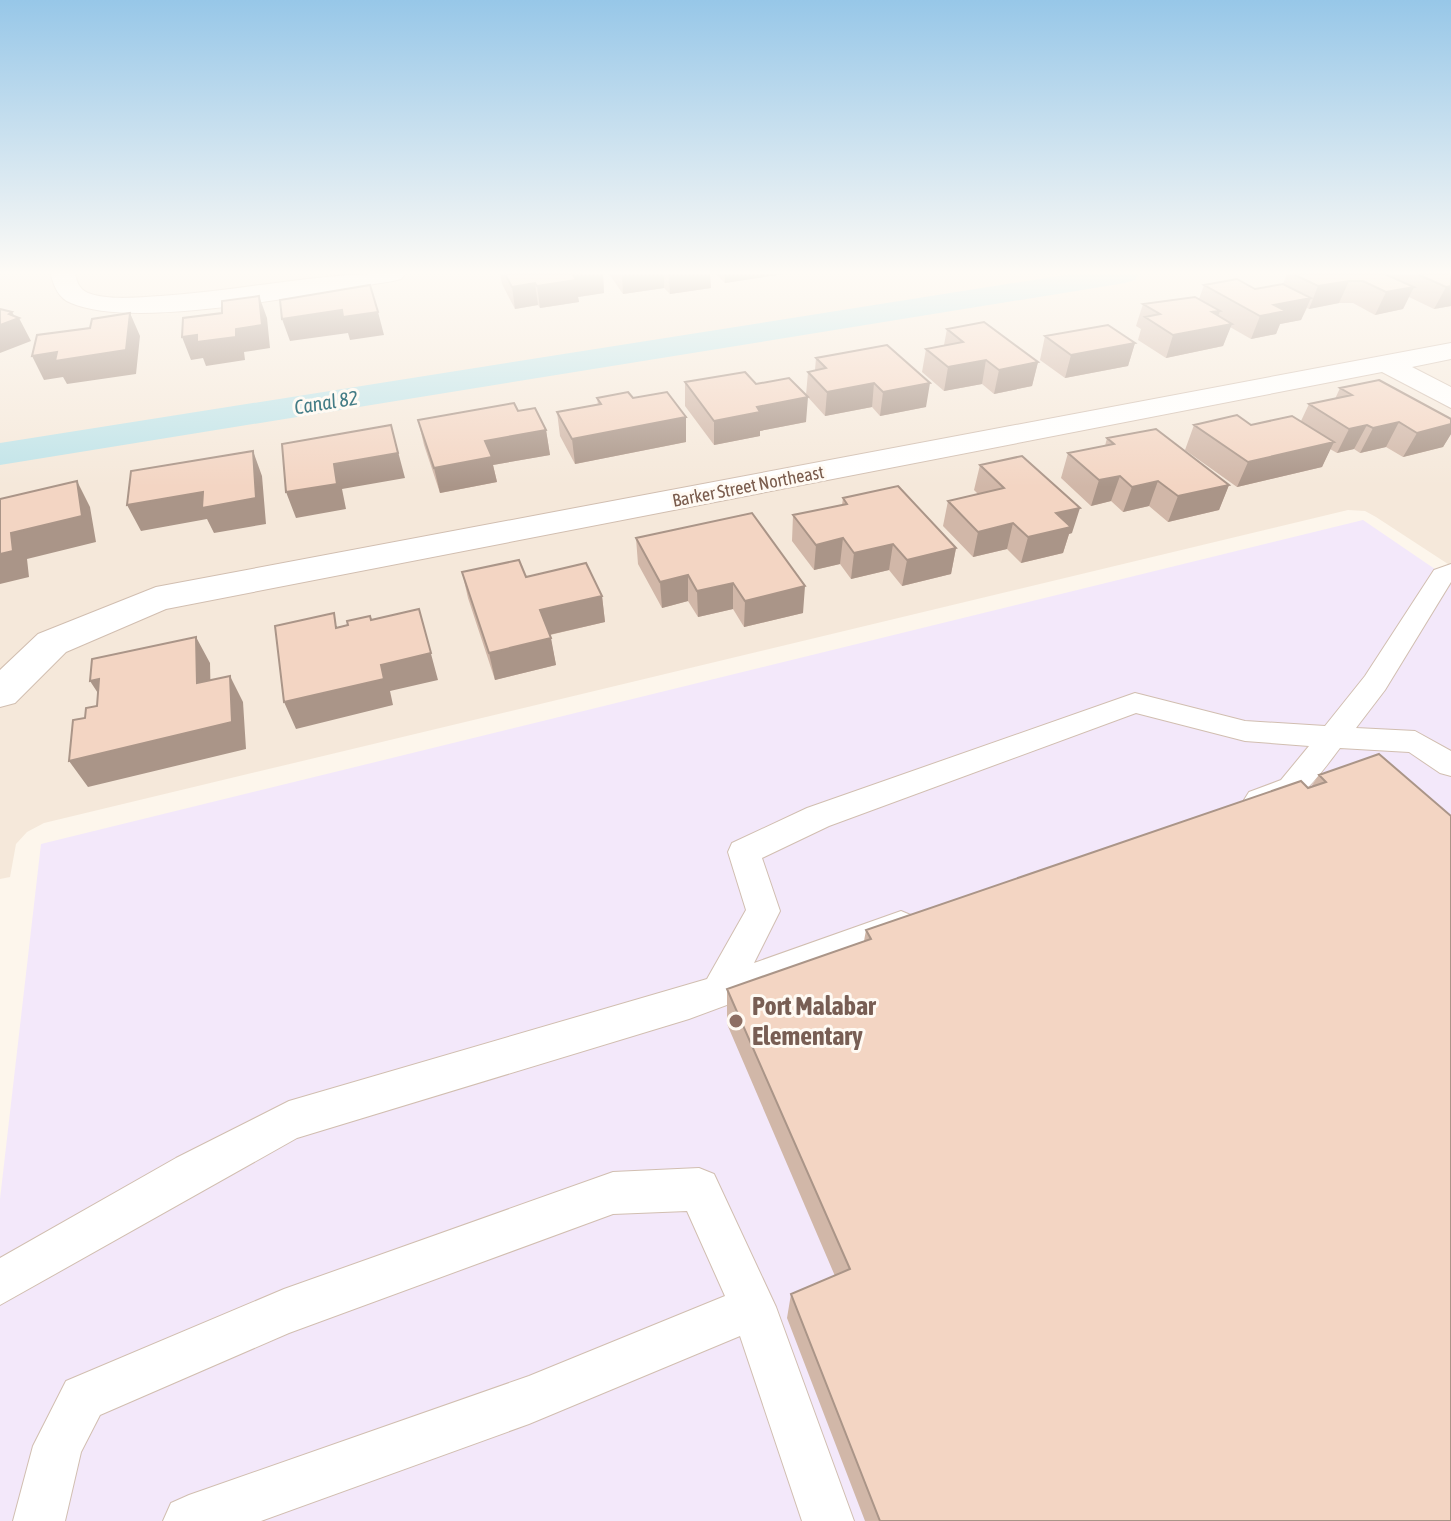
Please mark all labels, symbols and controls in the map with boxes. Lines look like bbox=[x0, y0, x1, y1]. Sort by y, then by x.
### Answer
water label: Canal 82 bbox=[293, 386, 359, 418]
street label: Barker Street Northeast bbox=[670, 461, 826, 511]
place label: Port Malabar Elementary bbox=[752, 991, 877, 1051]
marker: Port Malabar Elementary bbox=[727, 1012, 745, 1030]

